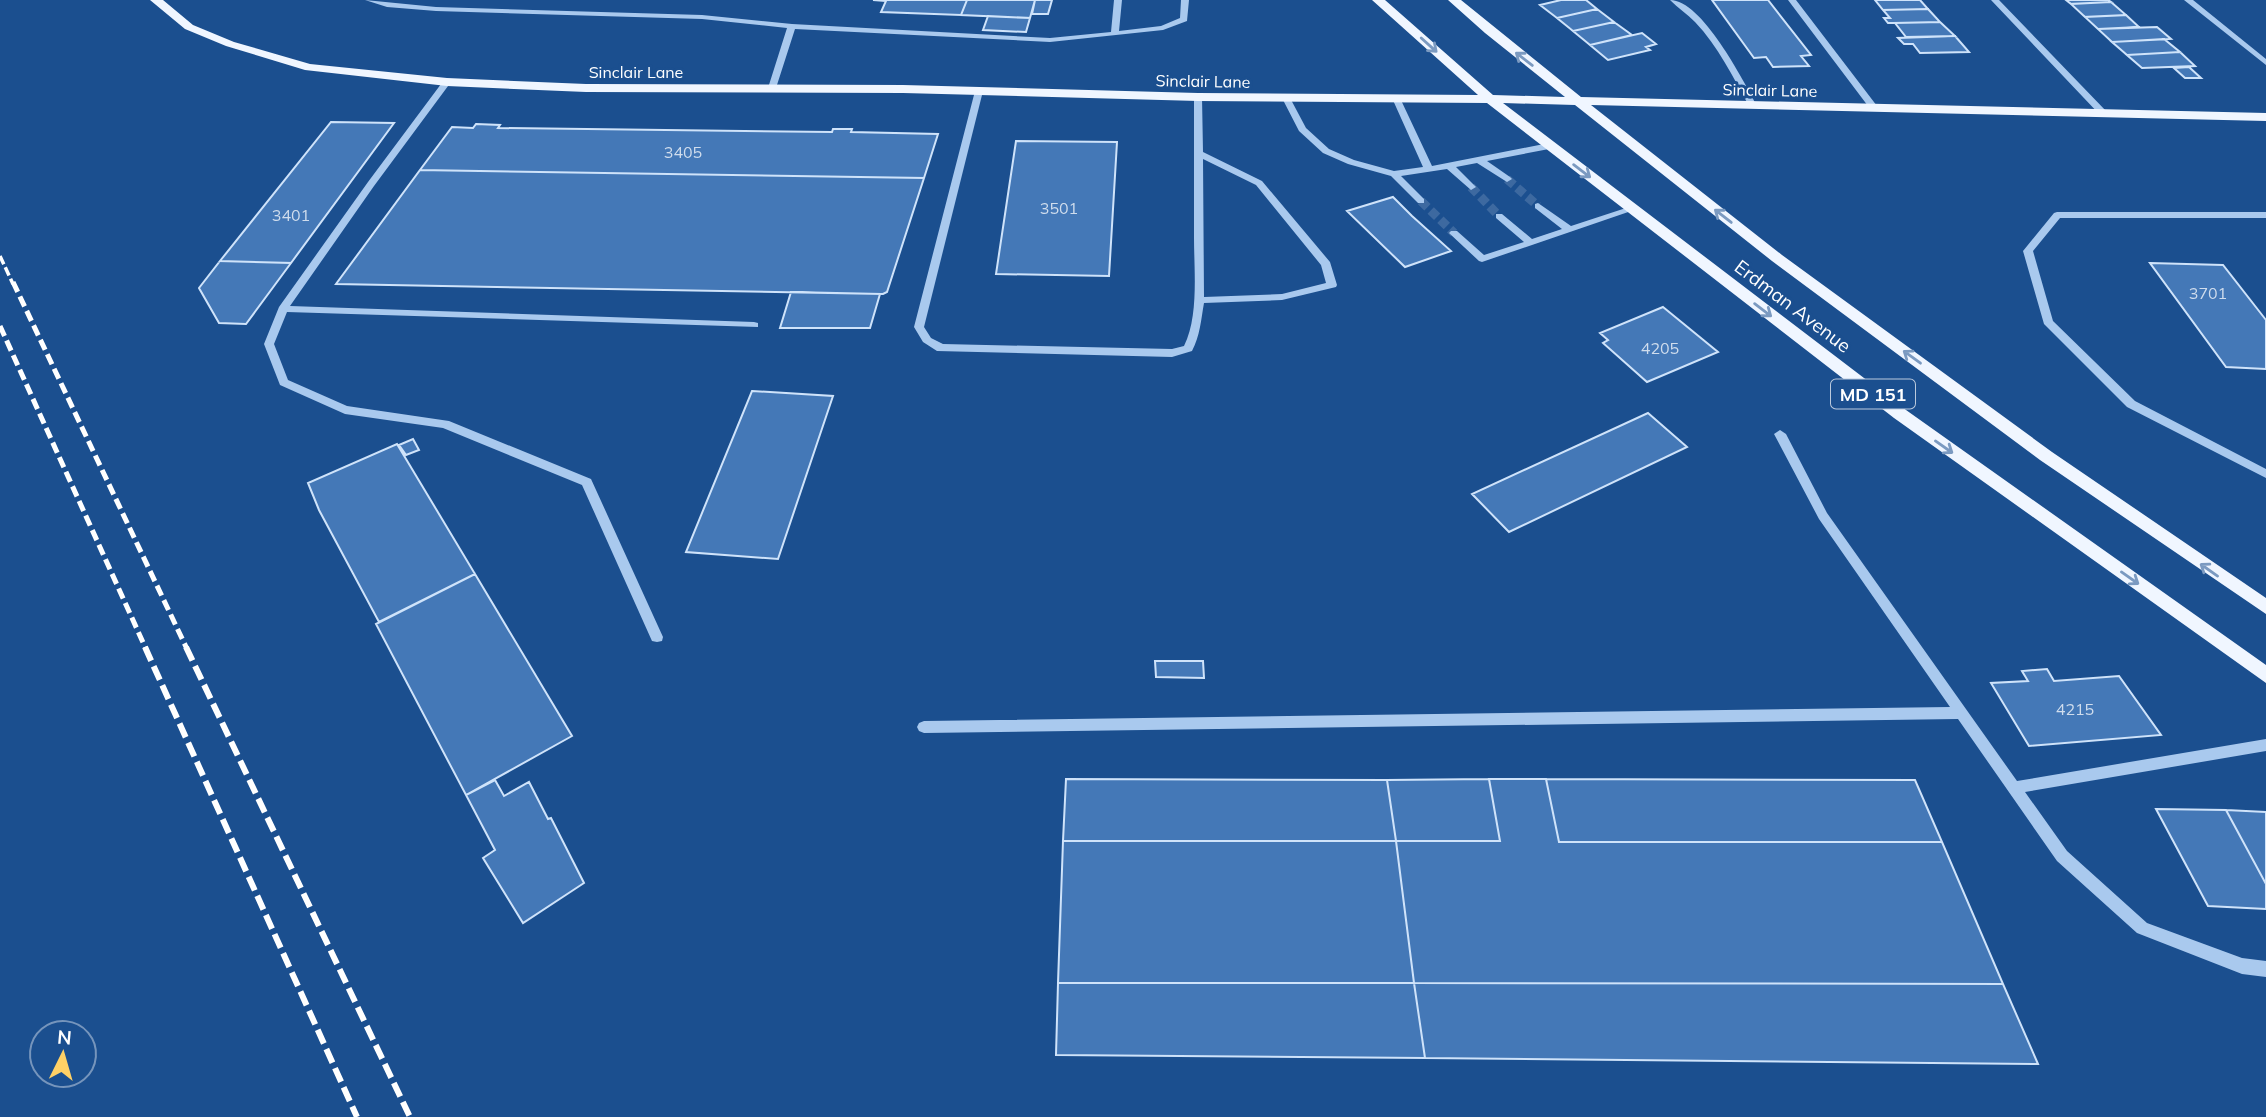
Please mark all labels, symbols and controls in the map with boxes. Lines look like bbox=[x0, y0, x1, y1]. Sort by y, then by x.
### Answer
one-way arrow bbox=[1419, 37, 1437, 53]
one-way arrow bbox=[1516, 51, 1534, 67]
street label: Sinclair Lane bbox=[589, 62, 683, 82]
street label: Sinclair Lane bbox=[1155, 70, 1251, 92]
street label: Sinclair Lane bbox=[1722, 79, 1818, 101]
house number: 3405 bbox=[664, 142, 702, 162]
one-way arrow bbox=[1573, 164, 1591, 179]
house number: 3501 bbox=[1040, 198, 1078, 218]
house number: 3401 bbox=[272, 205, 310, 225]
one-way arrow bbox=[1715, 208, 1733, 223]
street label: Erdman Avenue bbox=[1730, 254, 1856, 358]
house number: 3701 bbox=[2189, 283, 2227, 303]
one-way arrow bbox=[1753, 302, 1772, 317]
house number: 4205 bbox=[1641, 338, 1679, 358]
one-way arrow bbox=[1904, 350, 1922, 365]
road number: MD 151 bbox=[1831, 380, 1915, 408]
one-way arrow bbox=[1934, 440, 1953, 454]
one-way arrow bbox=[2200, 562, 2219, 577]
one-way arrow bbox=[2120, 571, 2139, 586]
house number: 4215 bbox=[2056, 699, 2094, 719]
north arrow bbox=[28, 1019, 98, 1089]
text: N bbox=[56, 1024, 73, 1050]

